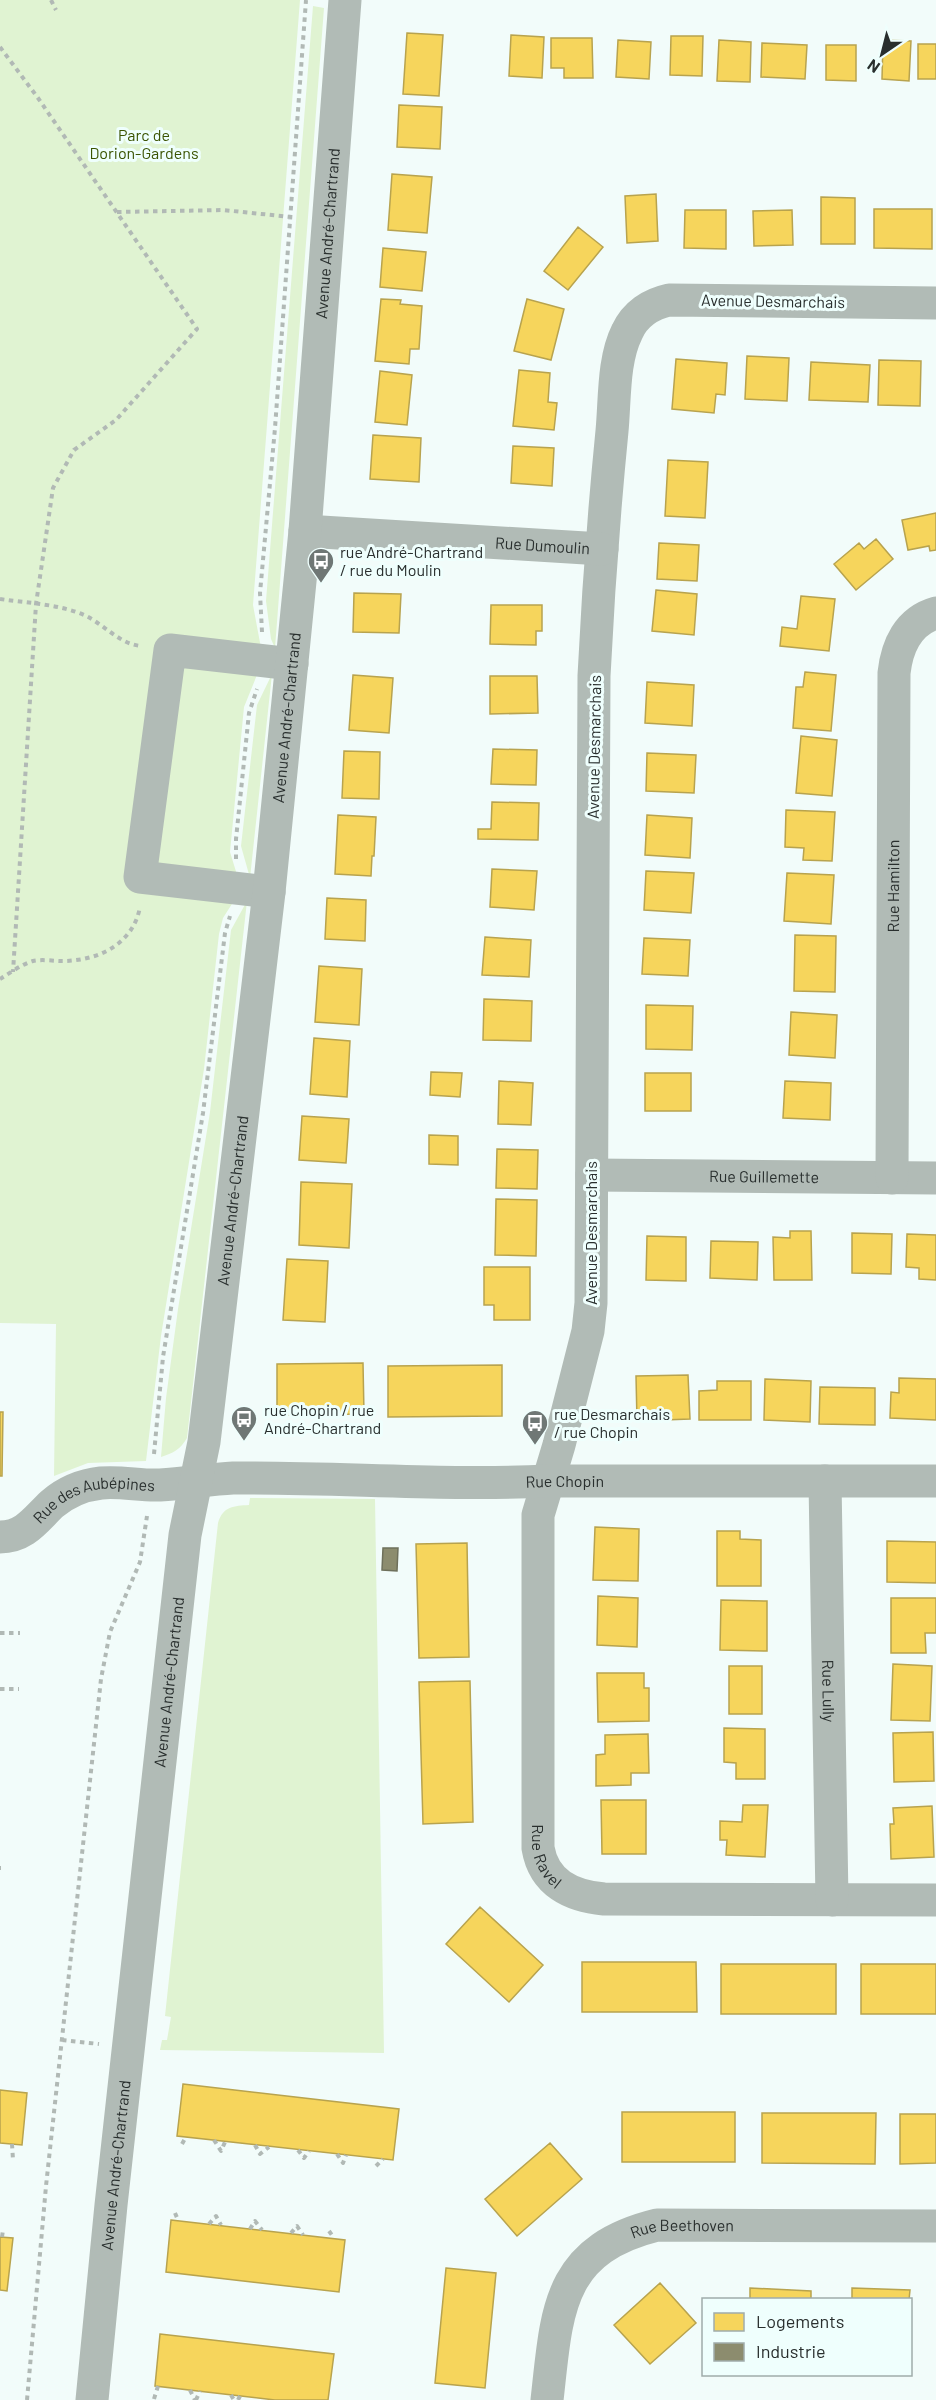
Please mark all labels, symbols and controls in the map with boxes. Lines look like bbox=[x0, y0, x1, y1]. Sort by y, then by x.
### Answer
north arrow bbox=[852, 24, 912, 84]
text: N bbox=[863, 56, 883, 78]
park label: Parc de Dorion-Gardens bbox=[89, 125, 199, 162]
street label: Avenue André-Chartrand bbox=[311, 147, 343, 319]
street label: Avenue Desmarchais bbox=[701, 290, 845, 311]
street label: Rue Dumoulin bbox=[495, 533, 591, 557]
place label: rue André-Chartrand / rue du Moulin bbox=[340, 542, 483, 579]
bus stop icon: rue André-Chartrand / rue du Moulin bbox=[306, 546, 336, 584]
street label: Avenue André-Chartrand bbox=[268, 631, 304, 804]
street label: Avenue Desmarchais bbox=[583, 675, 604, 819]
street label: Rue Hamilton bbox=[883, 840, 902, 932]
street label: Avenue André-Chartrand bbox=[213, 1114, 252, 1287]
street label: Avenue Desmarchais bbox=[581, 1161, 600, 1305]
street label: Rue Guillemette bbox=[709, 1166, 819, 1186]
place label: rue Chopin / rue André-Chartrand bbox=[264, 1400, 381, 1437]
bus stop icon: rue Chopin / rue André-Chartrand bbox=[229, 1404, 259, 1442]
place label: rue Desmarchais / rue Chopin bbox=[554, 1404, 670, 1441]
bus stop icon: rue Desmarchais / rue Chopin bbox=[520, 1408, 550, 1446]
street label: Rue Chopin bbox=[525, 1471, 604, 1491]
street label: Rue des Aubépines bbox=[29, 1472, 155, 1527]
street label: Avenue André-Chartrand bbox=[149, 1596, 187, 1768]
street label: Rue Lully bbox=[819, 1660, 839, 1723]
street label: Rue Ravel bbox=[529, 1824, 566, 1892]
street label: Avenue André-Chartrand bbox=[97, 2079, 134, 2251]
street label: Rue Beethoven bbox=[627, 2215, 734, 2242]
legend bbox=[702, 2298, 912, 2376]
text: Logements bbox=[756, 2310, 845, 2332]
text: Industrie bbox=[756, 2340, 826, 2362]

